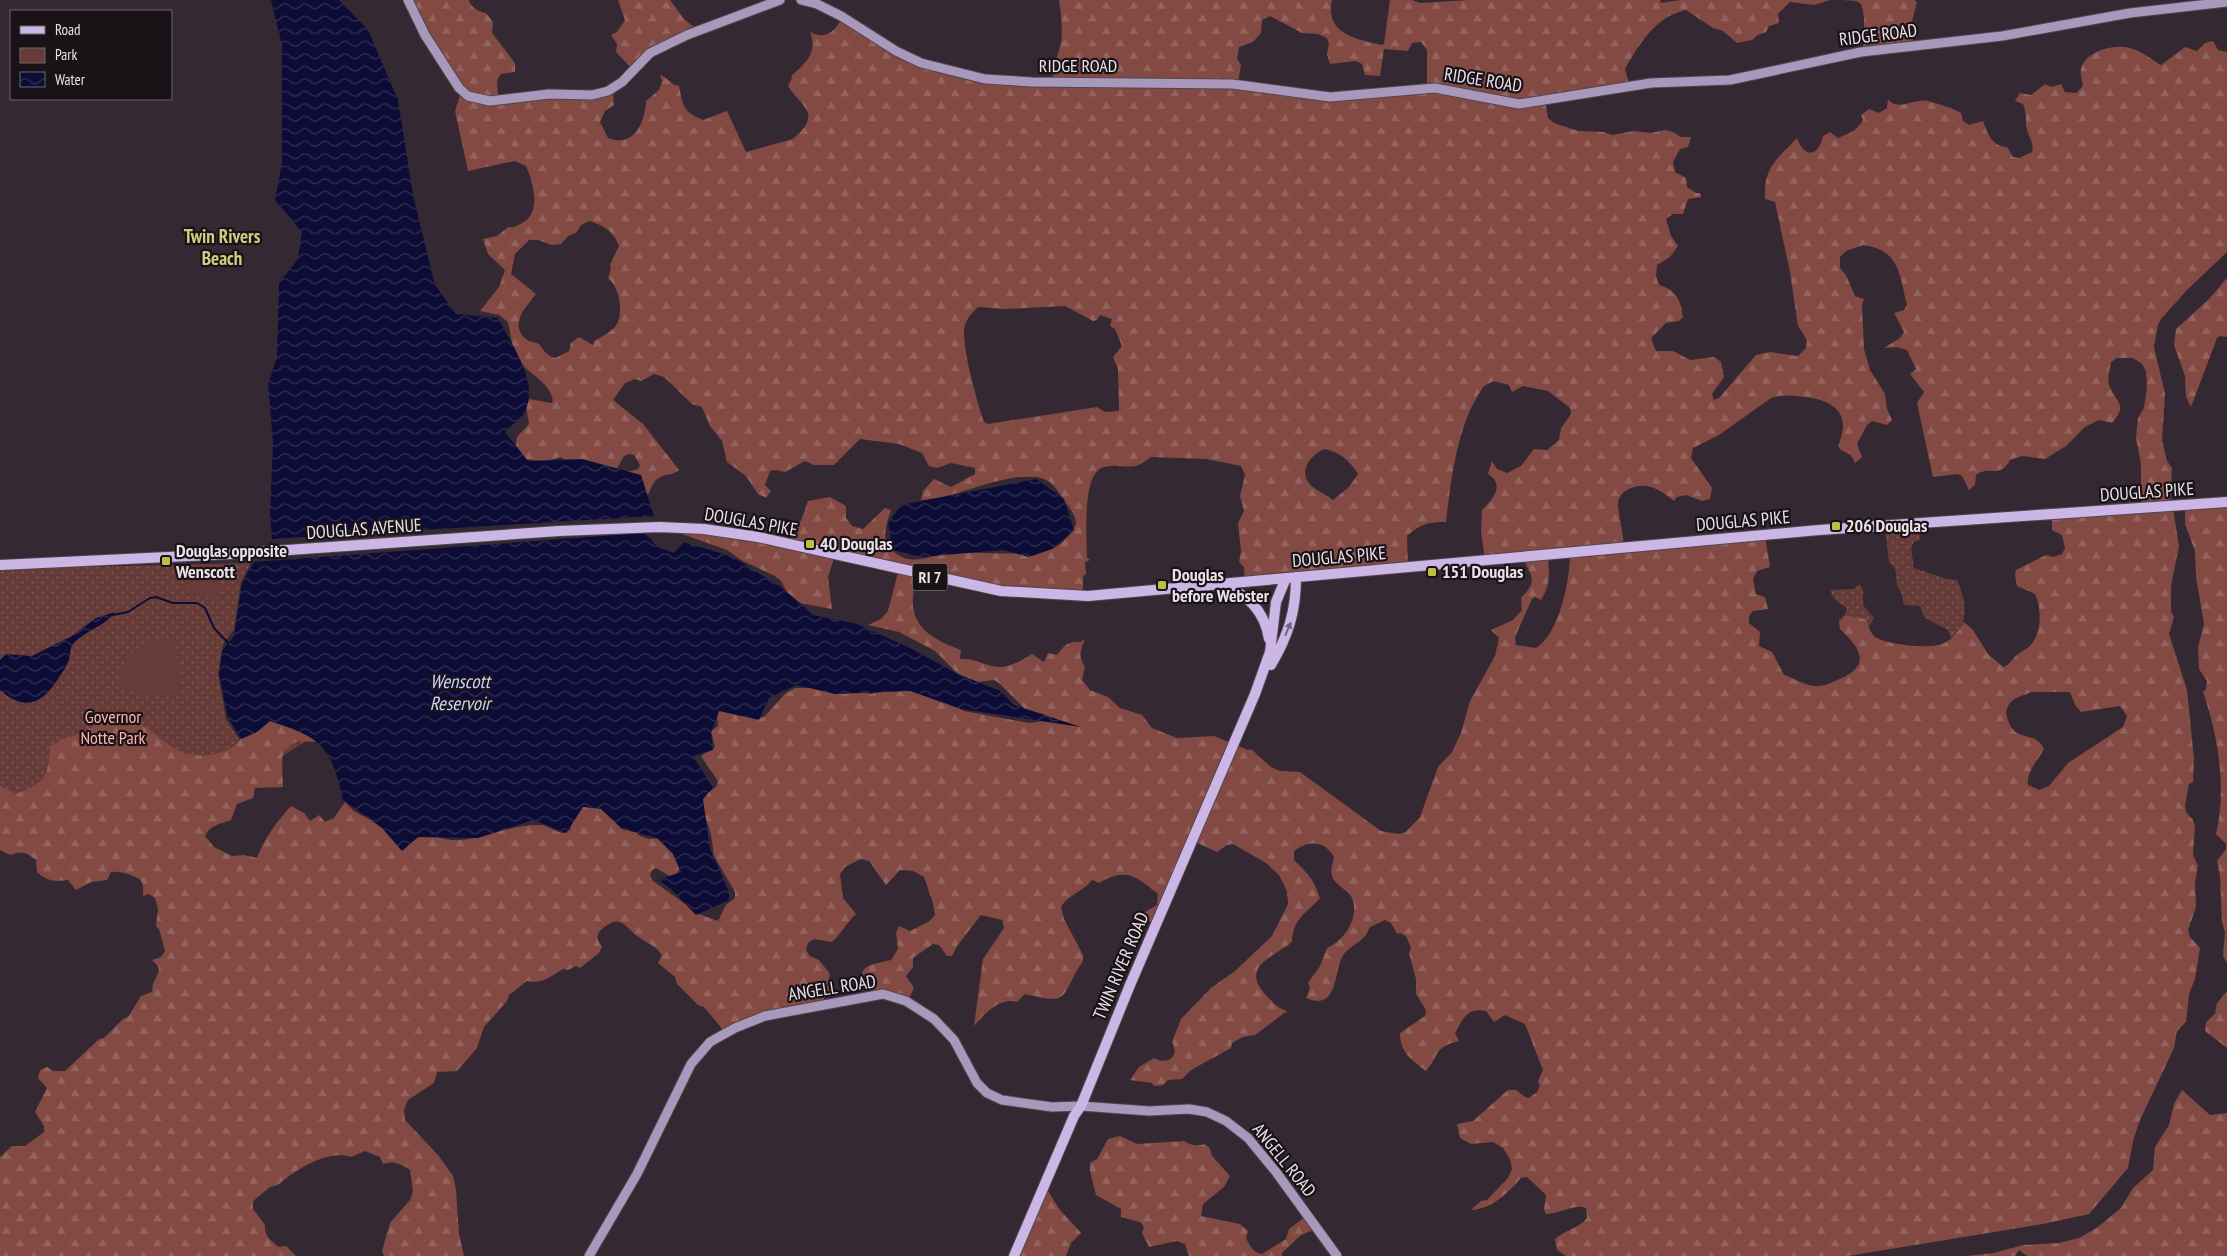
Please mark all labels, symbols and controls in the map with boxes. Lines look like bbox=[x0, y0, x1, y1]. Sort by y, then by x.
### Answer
legend bbox=[10, 10, 172, 100]
street label: RIDGE ROAD bbox=[1838, 18, 1918, 51]
text: Road bbox=[55, 20, 81, 39]
text: Park bbox=[55, 45, 77, 64]
street label: RIDGE ROAD bbox=[1039, 54, 1117, 77]
street label: RIDGE ROAD bbox=[1443, 62, 1524, 97]
text: Water bbox=[55, 70, 86, 89]
district label: Twin Rivers Beach bbox=[184, 224, 261, 270]
street label: DOUGLAS PIKE bbox=[2099, 477, 2195, 506]
street label: DOUGLAS PIKE bbox=[703, 502, 799, 541]
street label: DOUGLAS PIKE bbox=[1695, 505, 1791, 536]
street label: DOUGLAS AVENUE bbox=[306, 513, 422, 544]
place label: 206 Douglas bbox=[1846, 514, 1927, 537]
marker: 206 Douglas bbox=[1830, 520, 1842, 532]
place label: 40 Douglas bbox=[820, 532, 893, 555]
marker: 40 Douglas bbox=[804, 538, 816, 550]
place label: Douglas opposite Wenscott bbox=[175, 539, 287, 583]
street label: DOUGLAS PIKE bbox=[1291, 541, 1387, 572]
marker: Douglas opposite Wenscott bbox=[160, 555, 172, 567]
place label: 151 Douglas bbox=[1442, 560, 1523, 583]
place label: Douglas before Webster bbox=[1172, 563, 1270, 607]
road number: RI 7 bbox=[912, 564, 948, 590]
marker: 151 Douglas bbox=[1426, 566, 1438, 578]
marker: Douglas before Webster bbox=[1156, 579, 1168, 591]
one-way arrow bbox=[1284, 621, 1292, 636]
water label: Wenscott Reservoir bbox=[430, 669, 493, 715]
park label: Governor Notte Park bbox=[80, 705, 146, 749]
street label: TWIN RIVER ROAD bbox=[1088, 909, 1154, 1023]
street label: ANGELL ROAD bbox=[786, 969, 877, 1006]
street label: ANGELL ROAD bbox=[1248, 1118, 1321, 1201]

